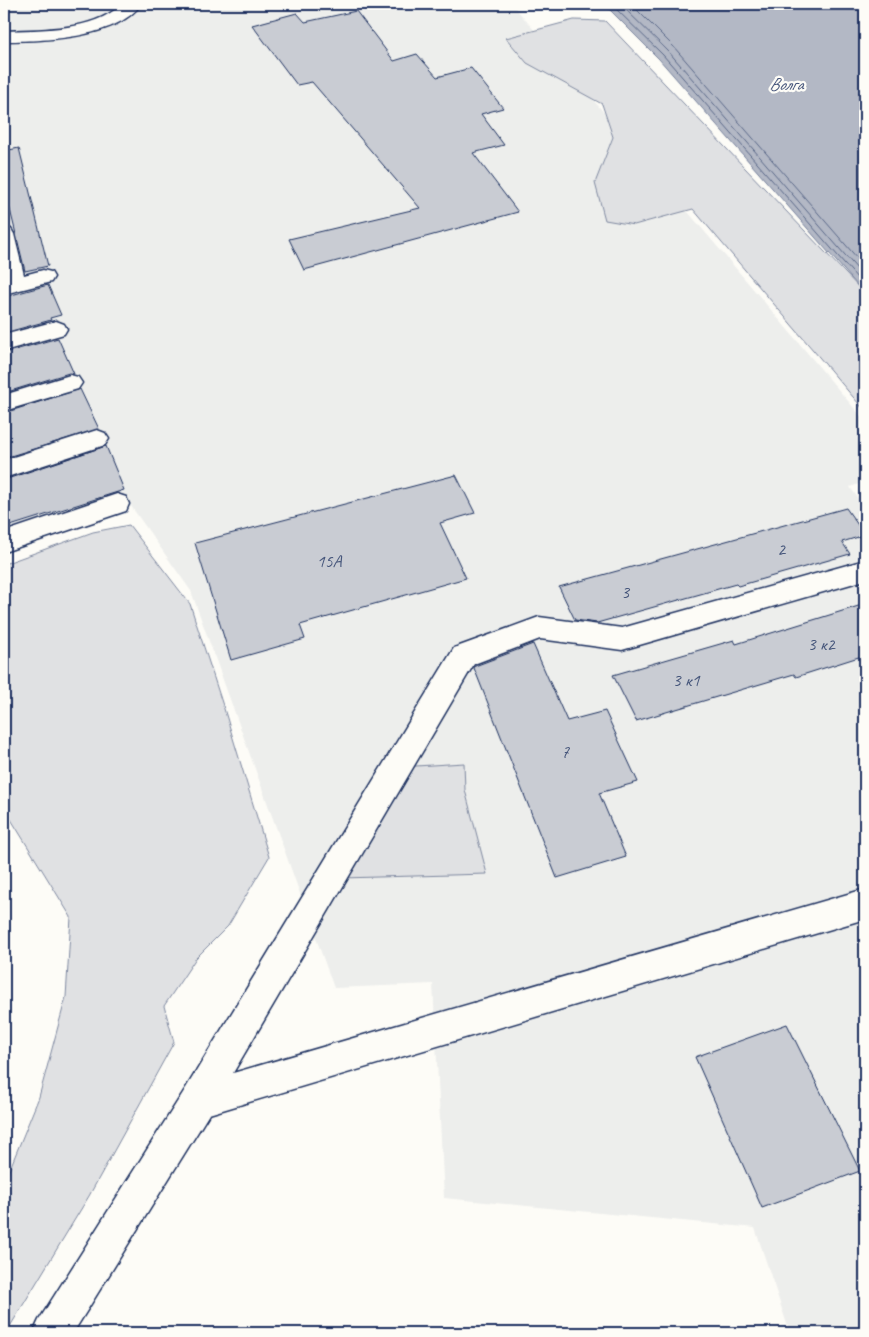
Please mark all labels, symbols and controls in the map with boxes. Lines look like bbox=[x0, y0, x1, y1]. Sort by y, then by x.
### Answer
water label: Волга bbox=[769, 73, 805, 95]
house number: 2 bbox=[777, 538, 787, 560]
house number: 15А bbox=[316, 550, 343, 572]
house number: 3 bbox=[621, 581, 631, 603]
house number: 3 к2 bbox=[807, 633, 836, 655]
house number: 3 к1 bbox=[672, 669, 700, 691]
house number: 7 bbox=[561, 741, 570, 763]

